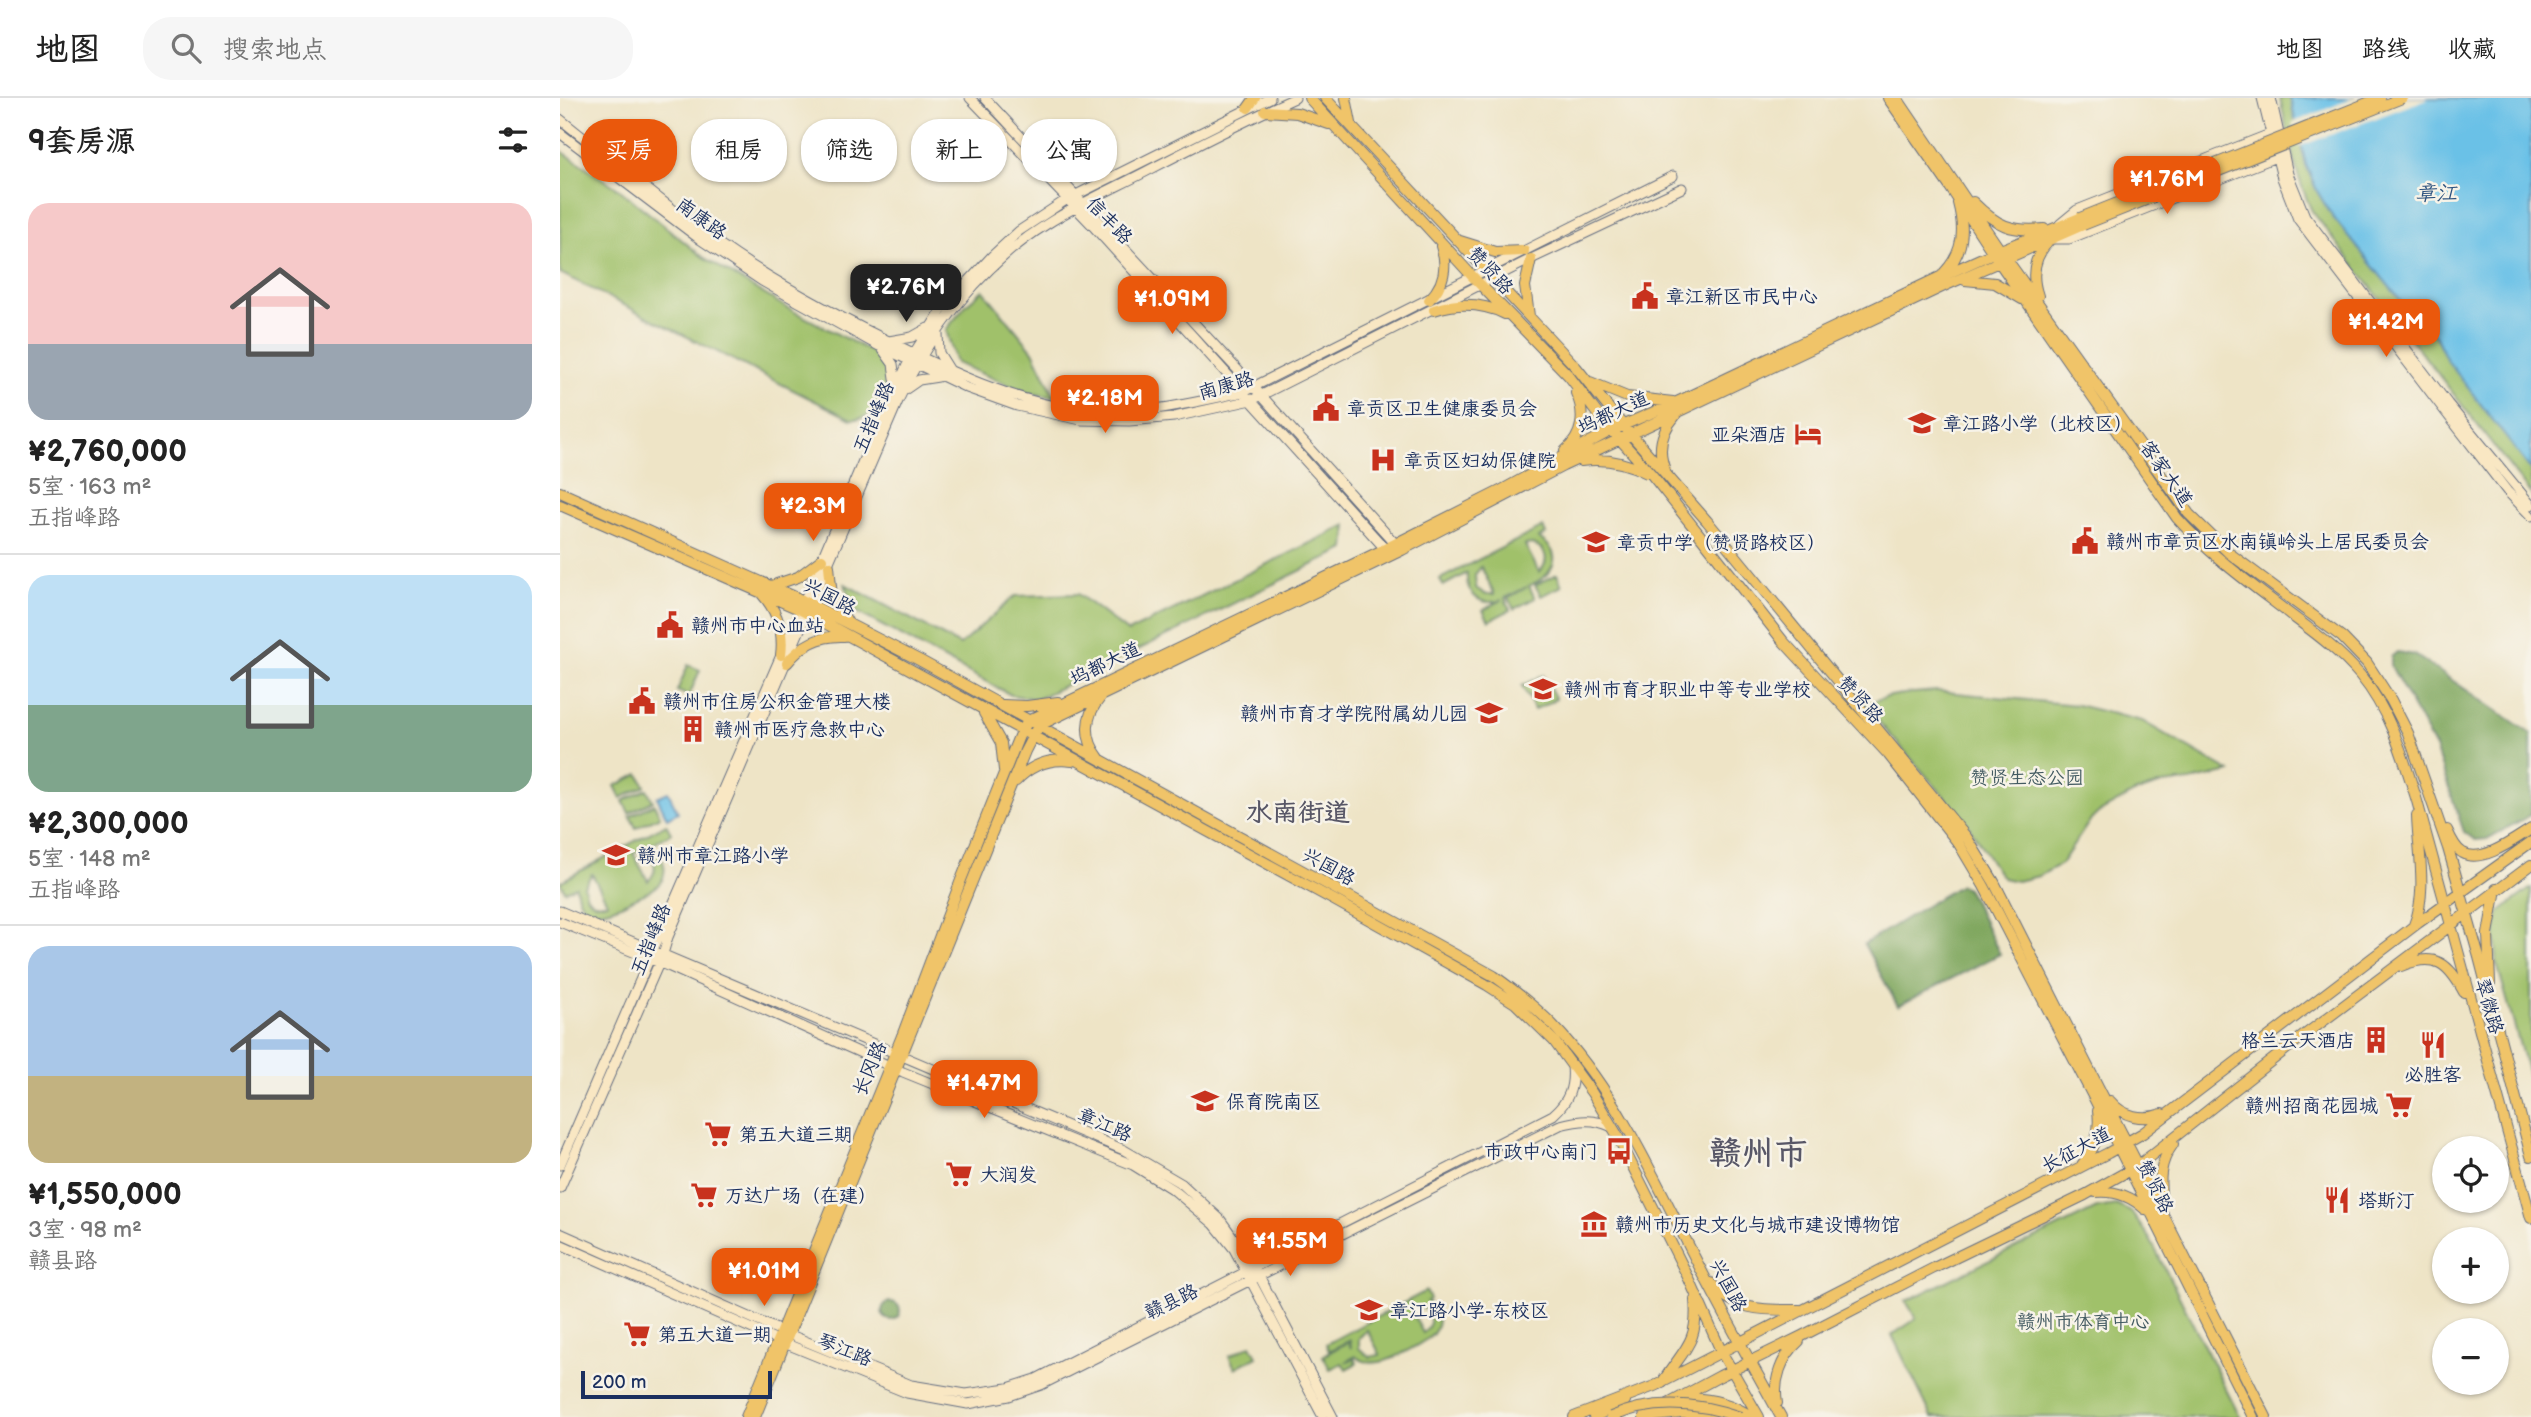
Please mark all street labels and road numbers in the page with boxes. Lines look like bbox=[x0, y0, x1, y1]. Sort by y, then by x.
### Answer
street label: 南康路 bbox=[671, 193, 731, 245]
street label: 信丰路 bbox=[1081, 193, 1137, 250]
street label: 赞贤路 bbox=[1462, 242, 1518, 300]
street label: 南康路 bbox=[1196, 368, 1257, 405]
street label: 五指峰路 bbox=[849, 378, 900, 457]
street label: 坞都大道 bbox=[1574, 387, 1653, 440]
street label: 客家大道 bbox=[2135, 436, 2197, 512]
street label: 兴国路 bbox=[799, 574, 860, 621]
street label: 坞都大道 bbox=[1066, 637, 1145, 691]
street label: 赞贤路 bbox=[1832, 671, 1888, 729]
street label: 兴国路 bbox=[1298, 843, 1359, 891]
street label: 五指峰路 bbox=[626, 900, 676, 979]
street label: 翠微路 bbox=[2470, 976, 2507, 1037]
street label: 长冈路 bbox=[849, 1038, 892, 1099]
street label: 章江路 bbox=[1074, 1104, 1135, 1147]
street label: 长征大道 bbox=[2038, 1122, 2116, 1178]
street label: 赞贤路 bbox=[2131, 1156, 2178, 1217]
street label: 兴国路 bbox=[1704, 1255, 1751, 1316]
street label: 赣县路 bbox=[1141, 1280, 1202, 1325]
street label: 琴江路 bbox=[814, 1329, 875, 1372]

